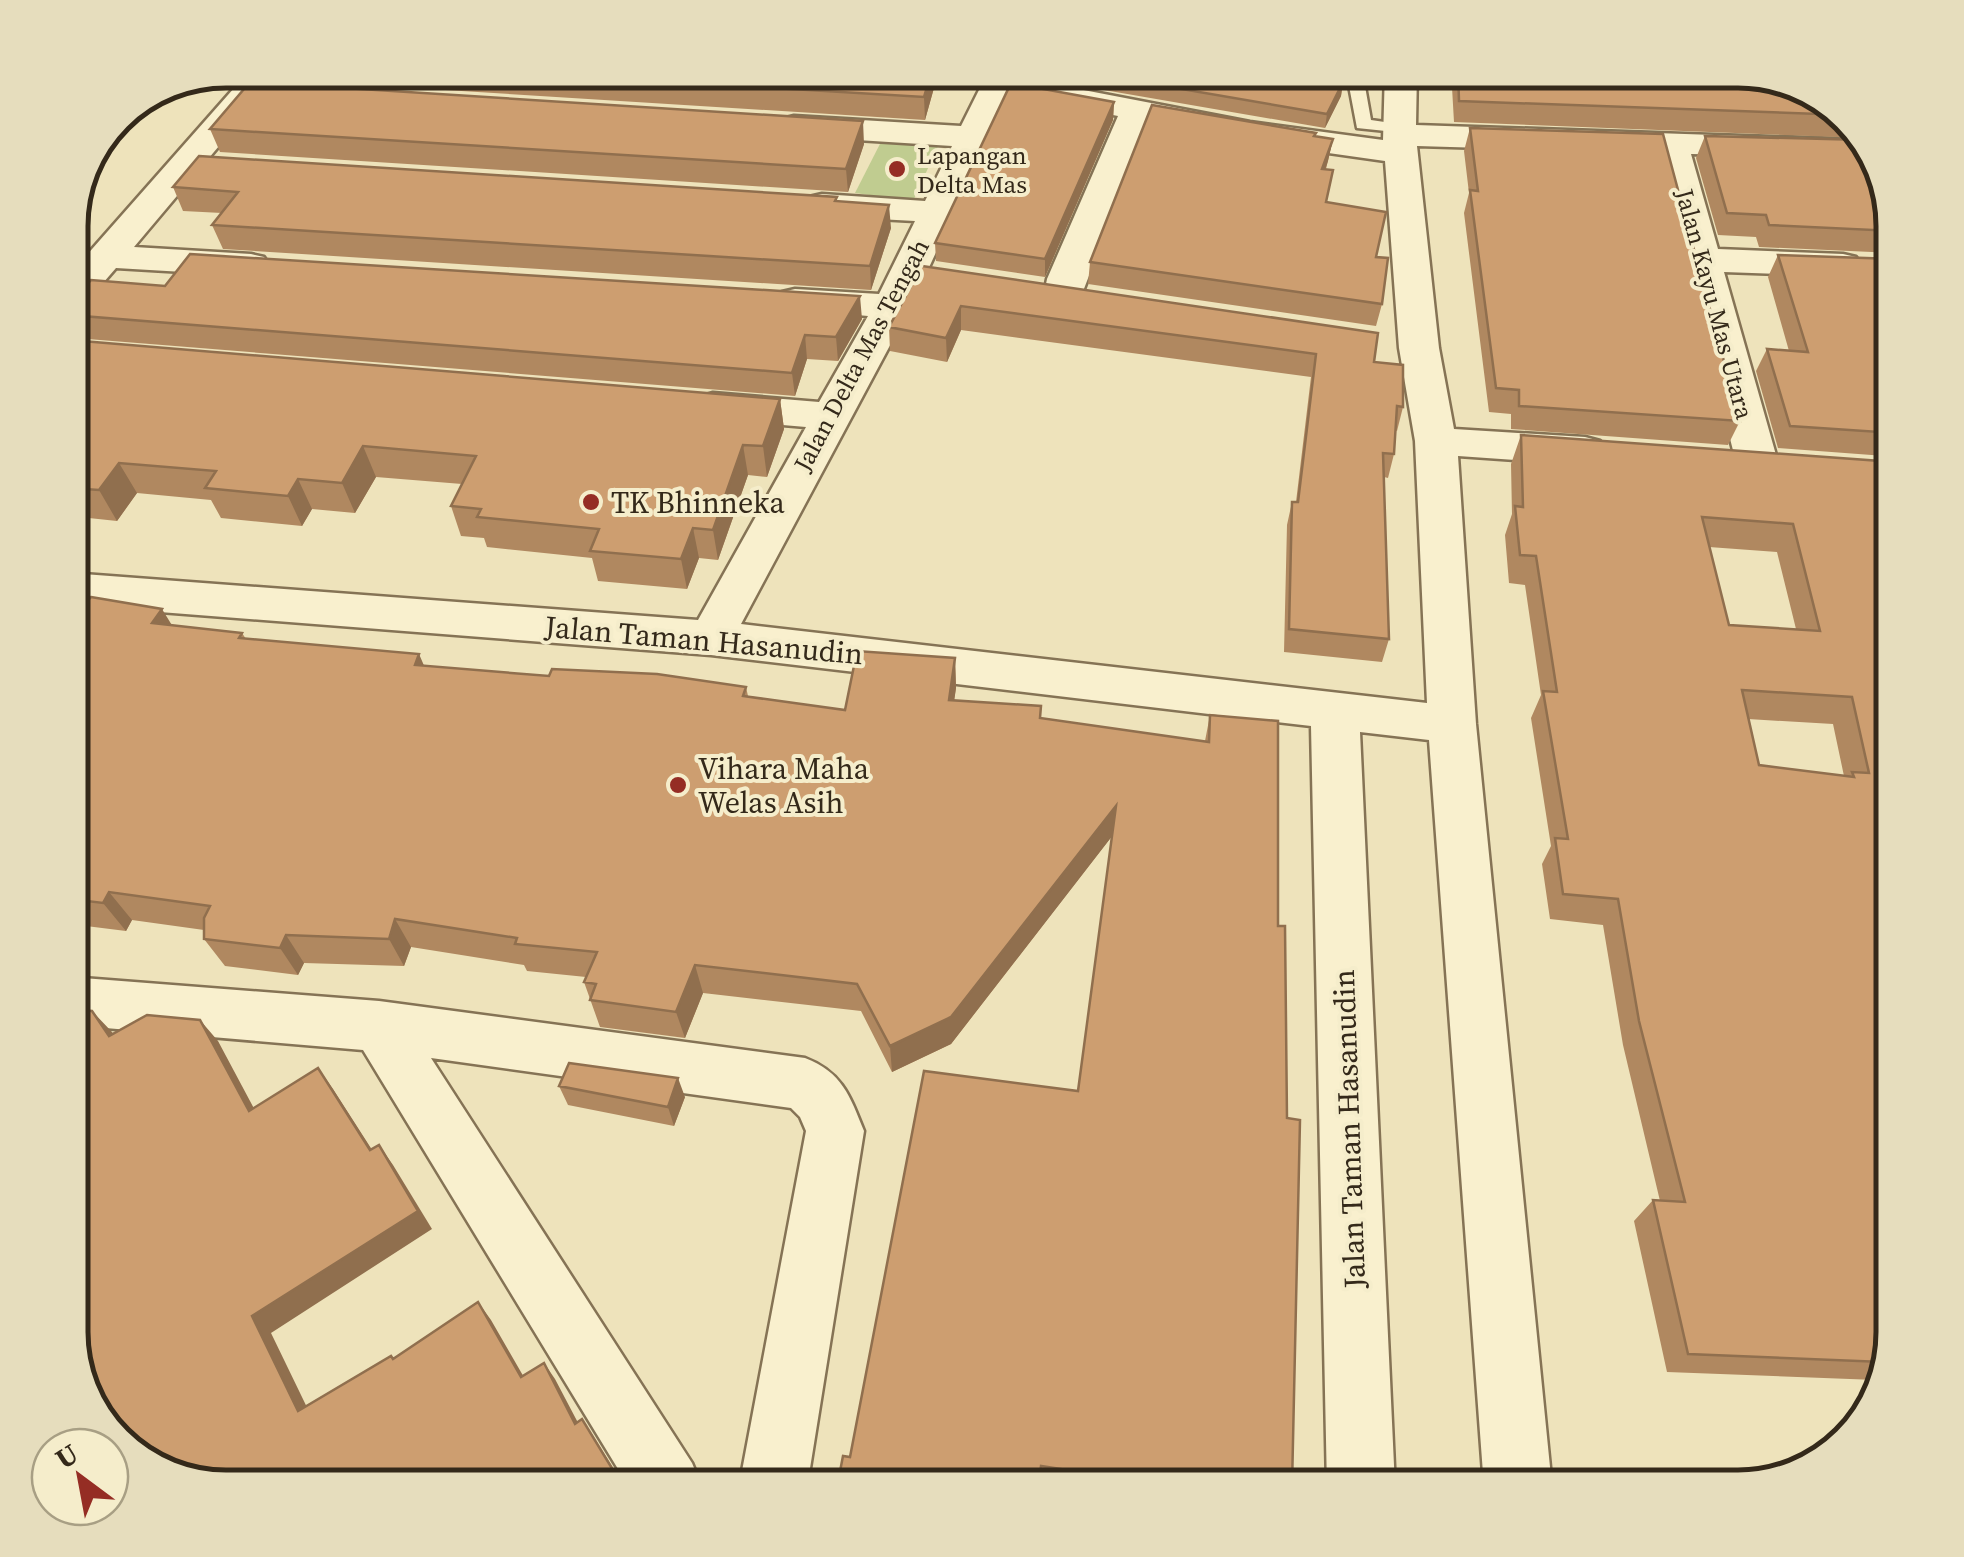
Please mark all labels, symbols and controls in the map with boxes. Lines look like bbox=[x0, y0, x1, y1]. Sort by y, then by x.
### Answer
place label: Lapangan Delta Mas bbox=[917, 138, 1027, 201]
marker: Lapangan Delta Mas bbox=[886, 158, 908, 180]
street label: Jalan Kayu Mas Utara bbox=[1668, 184, 1762, 423]
street label: Jalan Delta Mas Tengah bbox=[785, 233, 937, 478]
place label: TK Bhinneka bbox=[611, 482, 785, 523]
marker: TK Bhinneka bbox=[580, 491, 602, 513]
street label: Jalan Taman Hasanudin bbox=[542, 606, 865, 674]
place label: Vihara Maha Welas Asih bbox=[698, 748, 870, 823]
marker: Vihara Maha Welas Asih bbox=[667, 774, 689, 796]
street label: Jalan Taman Hasanudin bbox=[1323, 969, 1375, 1290]
north arrow bbox=[30, 1427, 130, 1527]
text: U bbox=[48, 1434, 85, 1477]

